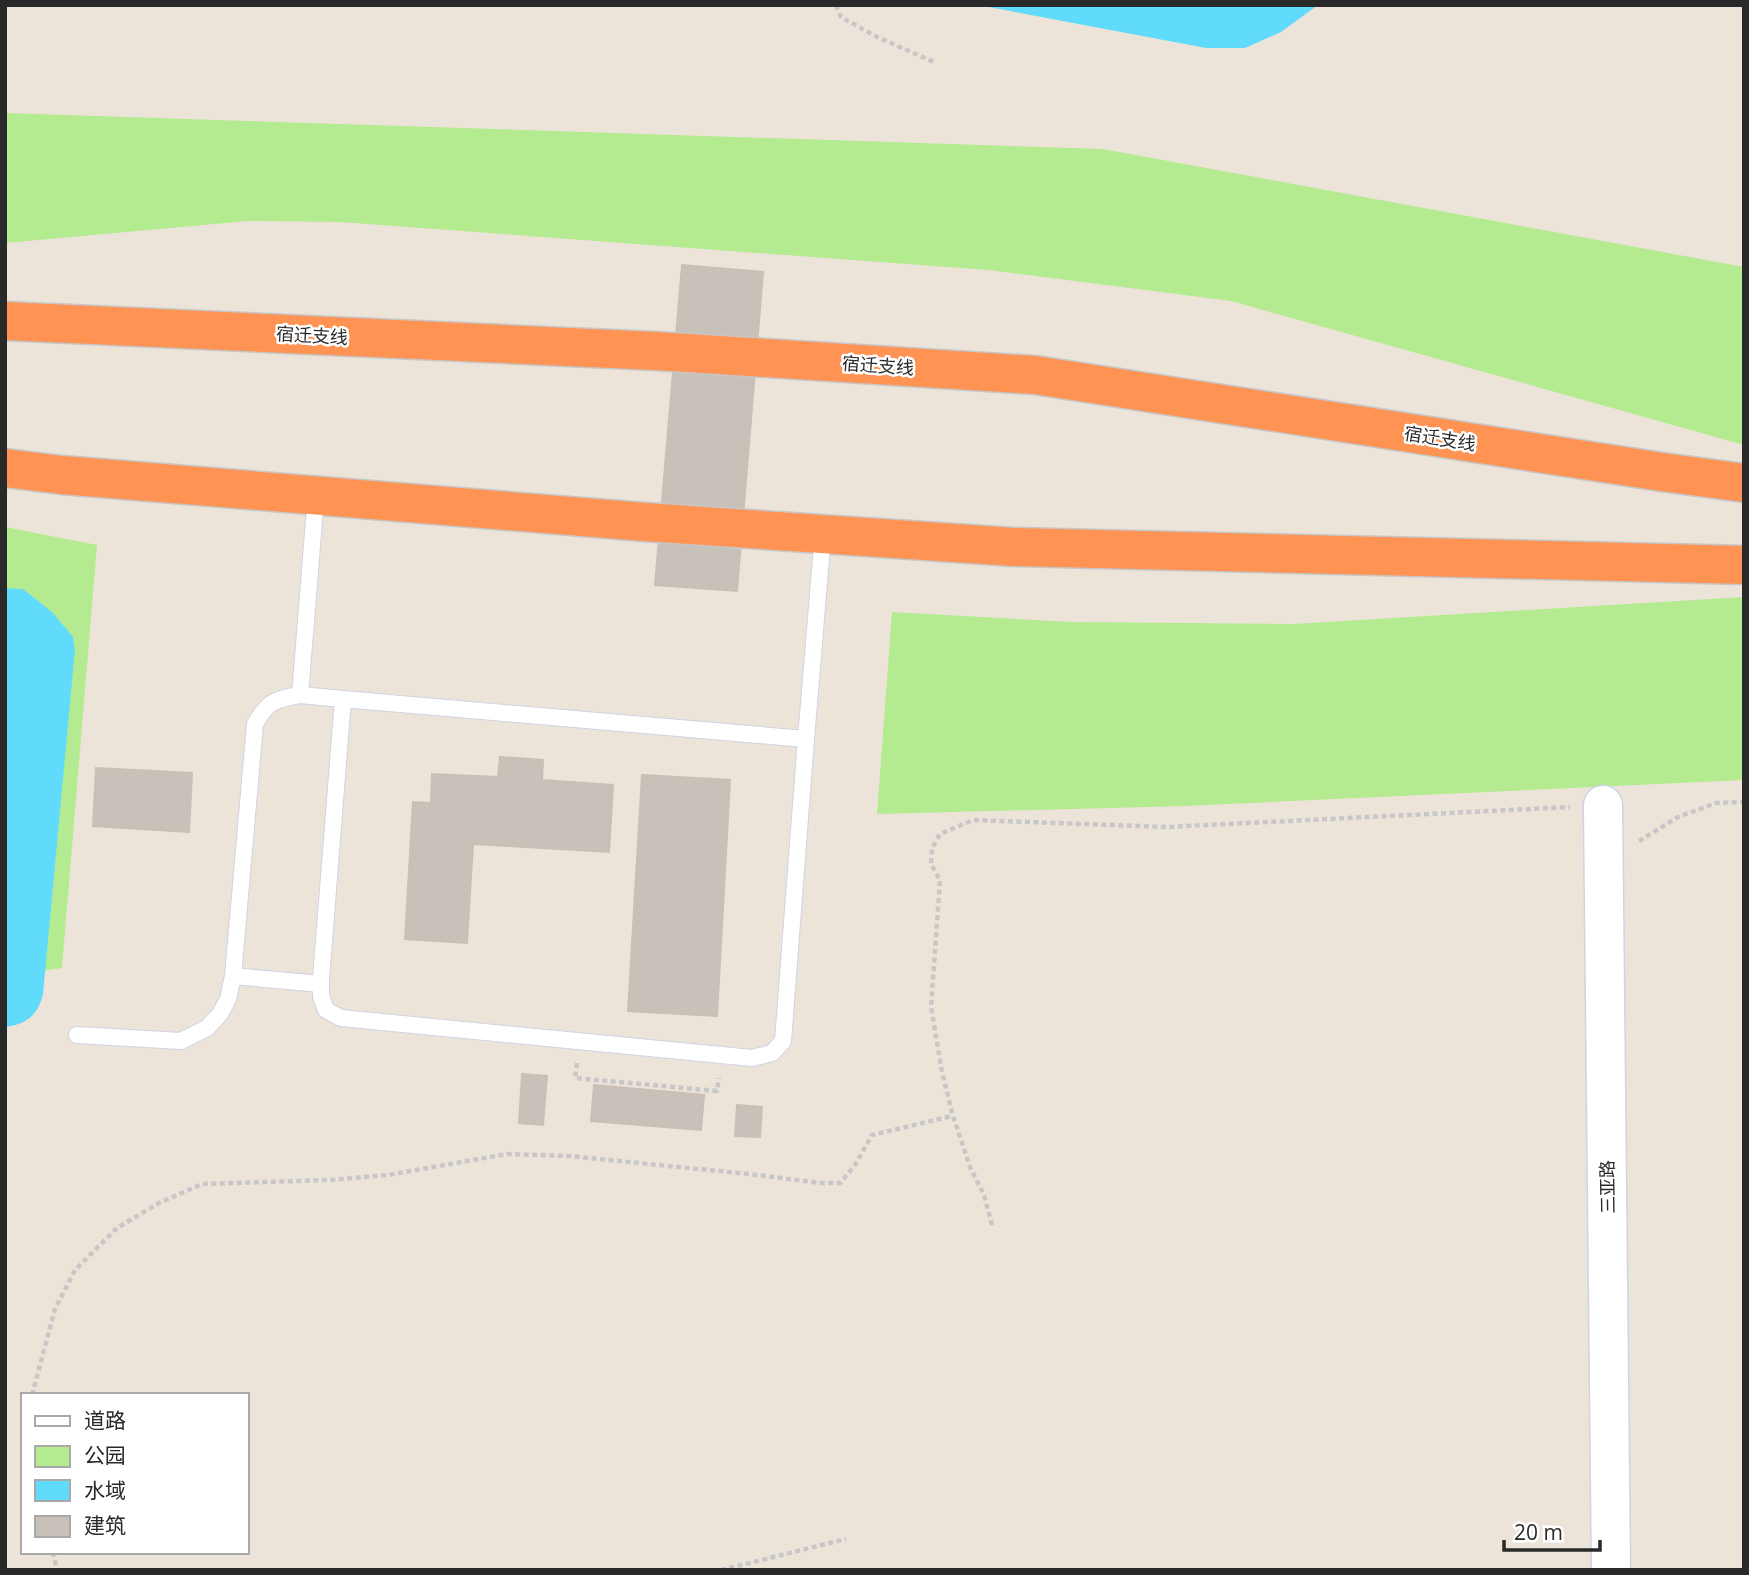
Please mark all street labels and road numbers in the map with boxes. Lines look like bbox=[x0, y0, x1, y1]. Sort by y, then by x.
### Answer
street label: 宿迁支线 bbox=[275, 321, 349, 349]
street label: 宿迁支线 bbox=[841, 351, 915, 379]
street label: 宿迁支线 bbox=[1403, 421, 1477, 455]
street label: 三亚路 bbox=[1595, 1160, 1619, 1214]

